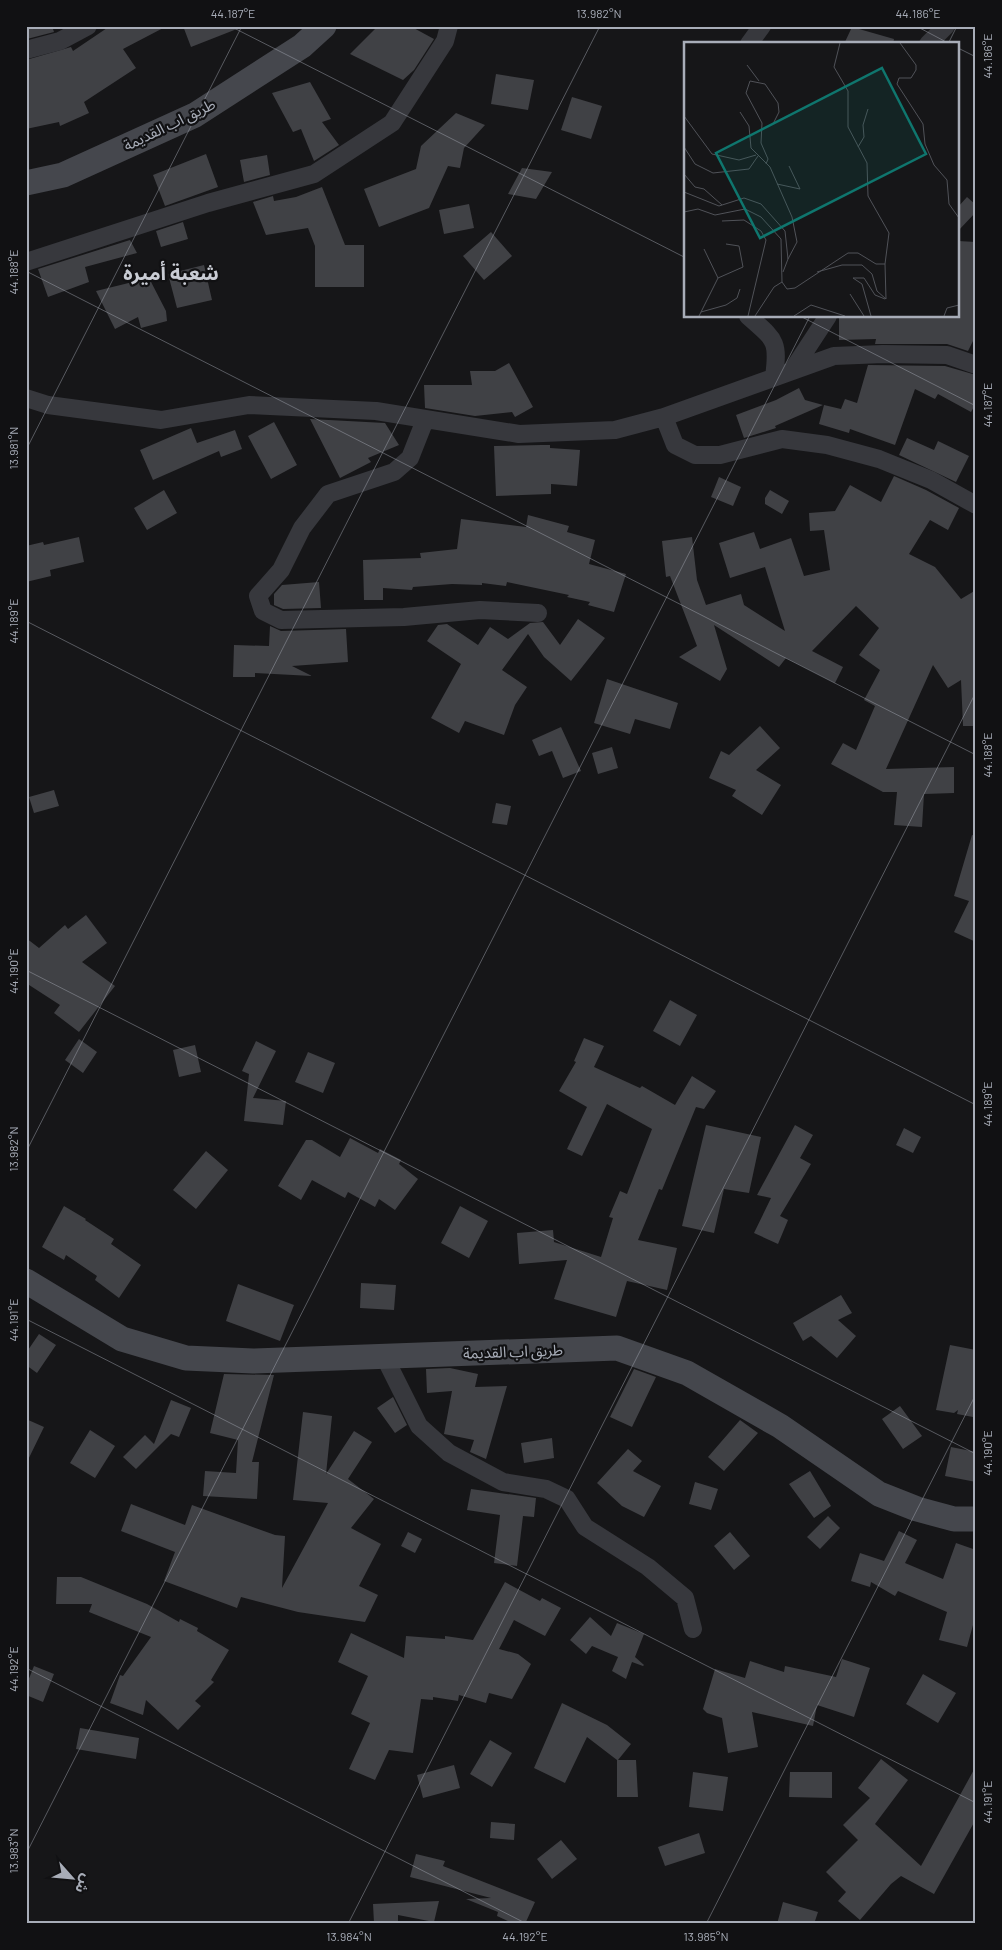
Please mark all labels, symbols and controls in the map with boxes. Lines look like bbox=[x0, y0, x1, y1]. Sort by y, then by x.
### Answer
text: 44.187°E bbox=[211, 6, 255, 20]
text: 13.982°N bbox=[576, 6, 622, 20]
text: 44.186°E bbox=[895, 6, 941, 20]
text: 44.186°E bbox=[980, 33, 994, 79]
inset map bbox=[684, 42, 960, 318]
street label: طريق اب القديمة bbox=[120, 94, 219, 156]
text: 44.188°E bbox=[6, 249, 20, 295]
district label: شعبة أميرة bbox=[123, 260, 219, 285]
text: 44.187°E bbox=[980, 383, 994, 427]
text: 13.981°N bbox=[6, 427, 20, 469]
text: 44.189°E bbox=[6, 598, 20, 644]
text: 44.188°E bbox=[980, 732, 994, 778]
text: 44.190°E bbox=[6, 948, 20, 994]
text: 44.189°E bbox=[980, 1081, 994, 1127]
text: 13.982°N bbox=[6, 1126, 20, 1172]
text: 44.191°E bbox=[6, 1299, 20, 1341]
street label: طريق اب القديمة bbox=[463, 1340, 563, 1364]
text: 44.190°E bbox=[980, 1430, 994, 1476]
text: 44.192°E bbox=[6, 1646, 20, 1692]
text: 44.191°E bbox=[980, 1781, 994, 1823]
text: 13.983°N bbox=[6, 1828, 20, 1874]
north arrow bbox=[48, 1852, 98, 1902]
text: ش bbox=[72, 1872, 96, 1897]
text: 13.984°N bbox=[326, 1929, 372, 1943]
text: 44.192°E bbox=[502, 1929, 548, 1943]
text: 13.985°N bbox=[683, 1929, 729, 1943]

